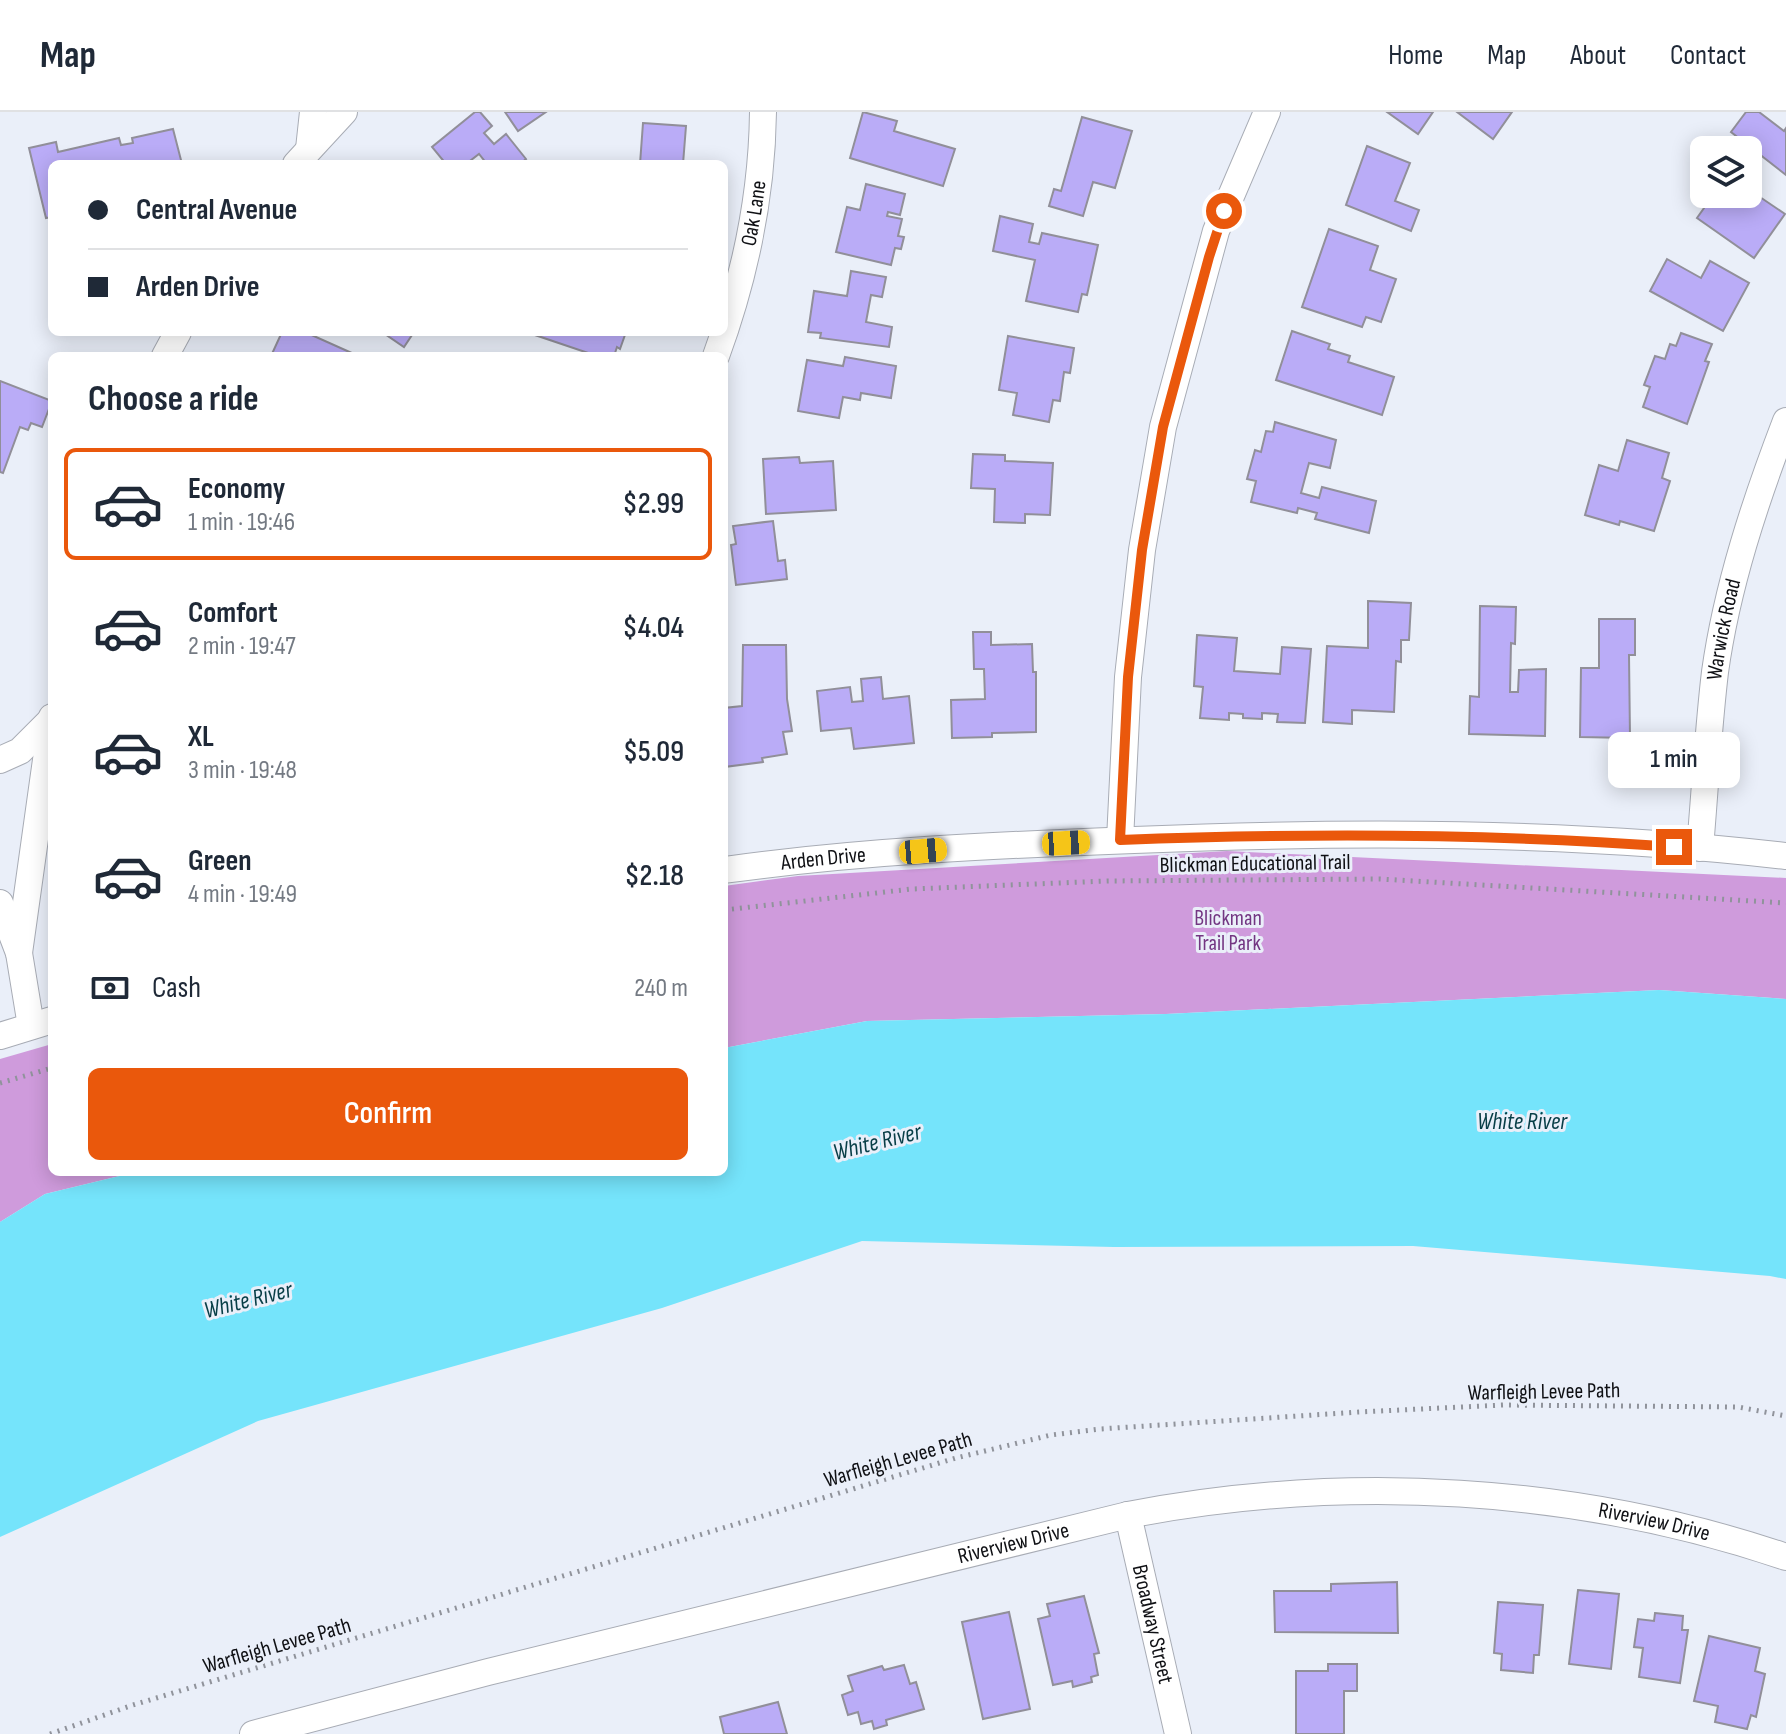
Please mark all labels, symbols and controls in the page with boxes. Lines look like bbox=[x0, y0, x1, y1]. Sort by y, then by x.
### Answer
text: Map bbox=[40, 33, 96, 78]
text: Home bbox=[1388, 39, 1443, 72]
text: Map bbox=[1487, 39, 1526, 72]
text: About bbox=[1570, 39, 1626, 72]
text: Contact bbox=[1670, 39, 1746, 72]
map controls bbox=[1690, 136, 1762, 208]
button: layers bbox=[1690, 136, 1762, 208]
street label: Oak Lane bbox=[735, 179, 772, 248]
text: Central Avenue bbox=[136, 192, 297, 228]
route start bbox=[1206, 193, 1242, 229]
text: Arden Drive bbox=[136, 269, 260, 305]
text: Choose a ride bbox=[88, 378, 259, 421]
icon: car bbox=[92, 468, 164, 540]
text: Economy bbox=[188, 471, 285, 507]
text: $2.99 bbox=[623, 486, 684, 522]
text: 1 min · 19:46 bbox=[188, 507, 295, 538]
street label: Warwick Road bbox=[1701, 576, 1747, 682]
icon: car bbox=[92, 592, 164, 664]
text: Comfort bbox=[188, 595, 278, 631]
text: $4.04 bbox=[623, 610, 684, 646]
text: 2 min · 19:47 bbox=[188, 631, 296, 662]
icon: car bbox=[92, 716, 164, 788]
text: XL bbox=[188, 719, 214, 755]
callout: 1 min bbox=[1608, 731, 1740, 787]
text: $5.09 bbox=[623, 734, 684, 770]
text: 1 min bbox=[1650, 744, 1698, 775]
text: 3 min · 19:48 bbox=[188, 755, 297, 786]
route end bbox=[1656, 829, 1692, 865]
car bbox=[1041, 830, 1091, 856]
car bbox=[898, 837, 948, 865]
icon: car bbox=[92, 840, 164, 912]
street label: Arden Drive bbox=[778, 841, 867, 876]
text: Green bbox=[188, 843, 252, 879]
street label: Blickman Educational Trail bbox=[1159, 849, 1351, 879]
text: $2.18 bbox=[624, 858, 684, 894]
text: 4 min · 19:49 bbox=[188, 879, 297, 910]
park label: Blickman Trail Park bbox=[1194, 905, 1262, 957]
icon: cash bbox=[88, 966, 132, 1010]
text: Cash bbox=[152, 970, 201, 1006]
text: 240 m bbox=[634, 973, 688, 1004]
button: Confirm bbox=[88, 1068, 688, 1160]
water label: White River bbox=[1477, 1107, 1568, 1136]
water label: White River bbox=[830, 1117, 925, 1167]
water label: White River bbox=[201, 1275, 296, 1325]
street label: Warfleigh Levee Path bbox=[1467, 1377, 1621, 1407]
street label: Warfleigh Levee Path bbox=[821, 1426, 975, 1494]
street label: Riverview Drive bbox=[1596, 1496, 1713, 1547]
street label: Riverview Drive bbox=[955, 1516, 1072, 1570]
street label: Broadway Street bbox=[1126, 1562, 1180, 1687]
street label: Warfleigh Levee Path bbox=[200, 1612, 354, 1680]

